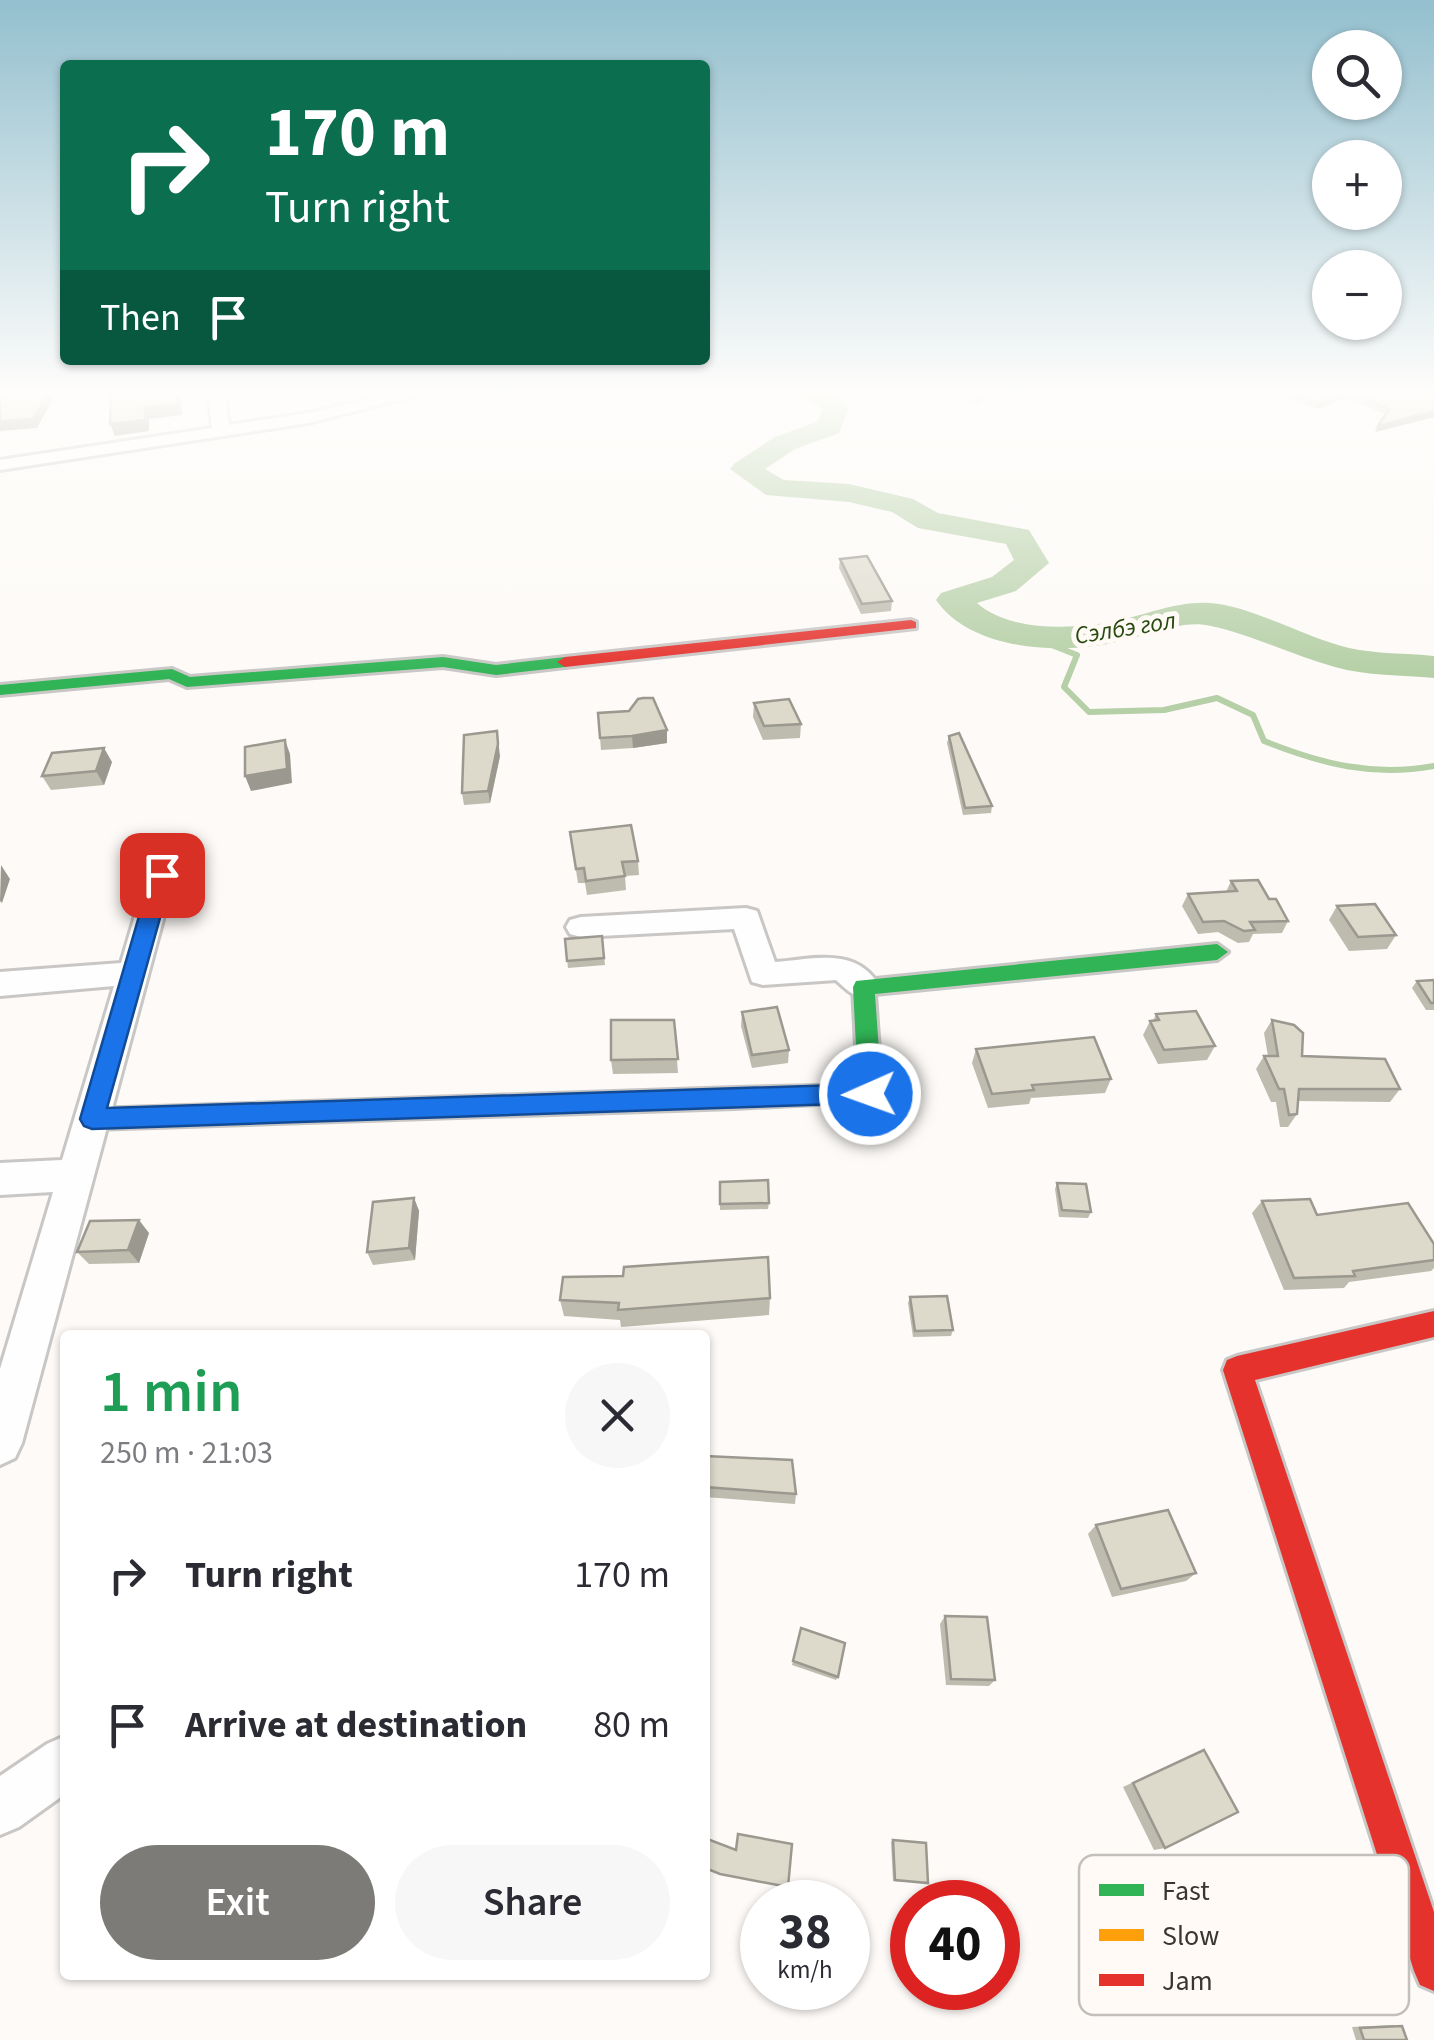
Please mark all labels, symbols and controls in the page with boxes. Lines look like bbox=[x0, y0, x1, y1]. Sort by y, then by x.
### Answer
map controls bbox=[1312, 30, 1402, 340]
button: search bbox=[1312, 30, 1402, 120]
text: 170 m bbox=[265, 83, 450, 183]
icon: right bbox=[100, 100, 230, 230]
button: + bbox=[1312, 140, 1402, 230]
text: Turn right bbox=[265, 176, 450, 240]
button: − bbox=[1312, 250, 1402, 340]
icon: arrive bbox=[201, 290, 256, 345]
text: Then bbox=[100, 291, 181, 345]
water label: Сэлбэ гол bbox=[1072, 602, 1179, 654]
pin bbox=[120, 833, 205, 918]
icon: arrive bbox=[135, 848, 190, 903]
position arrow bbox=[818, 1042, 922, 1146]
text: 1 min bbox=[100, 1350, 243, 1435]
button: close bbox=[565, 1363, 670, 1468]
text: 250 m · 21:03 bbox=[100, 1430, 273, 1476]
icon: right bbox=[100, 1548, 155, 1603]
text: Turn right bbox=[185, 1548, 353, 1602]
text: 170 m bbox=[574, 1548, 670, 1602]
icon: arrive bbox=[100, 1698, 155, 1753]
text: Arrive at destination bbox=[185, 1698, 527, 1752]
text: 80 m bbox=[593, 1698, 670, 1752]
button: Exit bbox=[100, 1845, 375, 1960]
button: Share bbox=[395, 1845, 670, 1960]
legend bbox=[1079, 1855, 1409, 2015]
text: Fast bbox=[1162, 1871, 1210, 1911]
speed limit sign: 40 bbox=[890, 1880, 1020, 2010]
text: 38 bbox=[779, 1897, 831, 1968]
text: Slow bbox=[1162, 1916, 1219, 1956]
text: km/h bbox=[777, 1952, 833, 1988]
text: Jam bbox=[1162, 1961, 1213, 2001]

